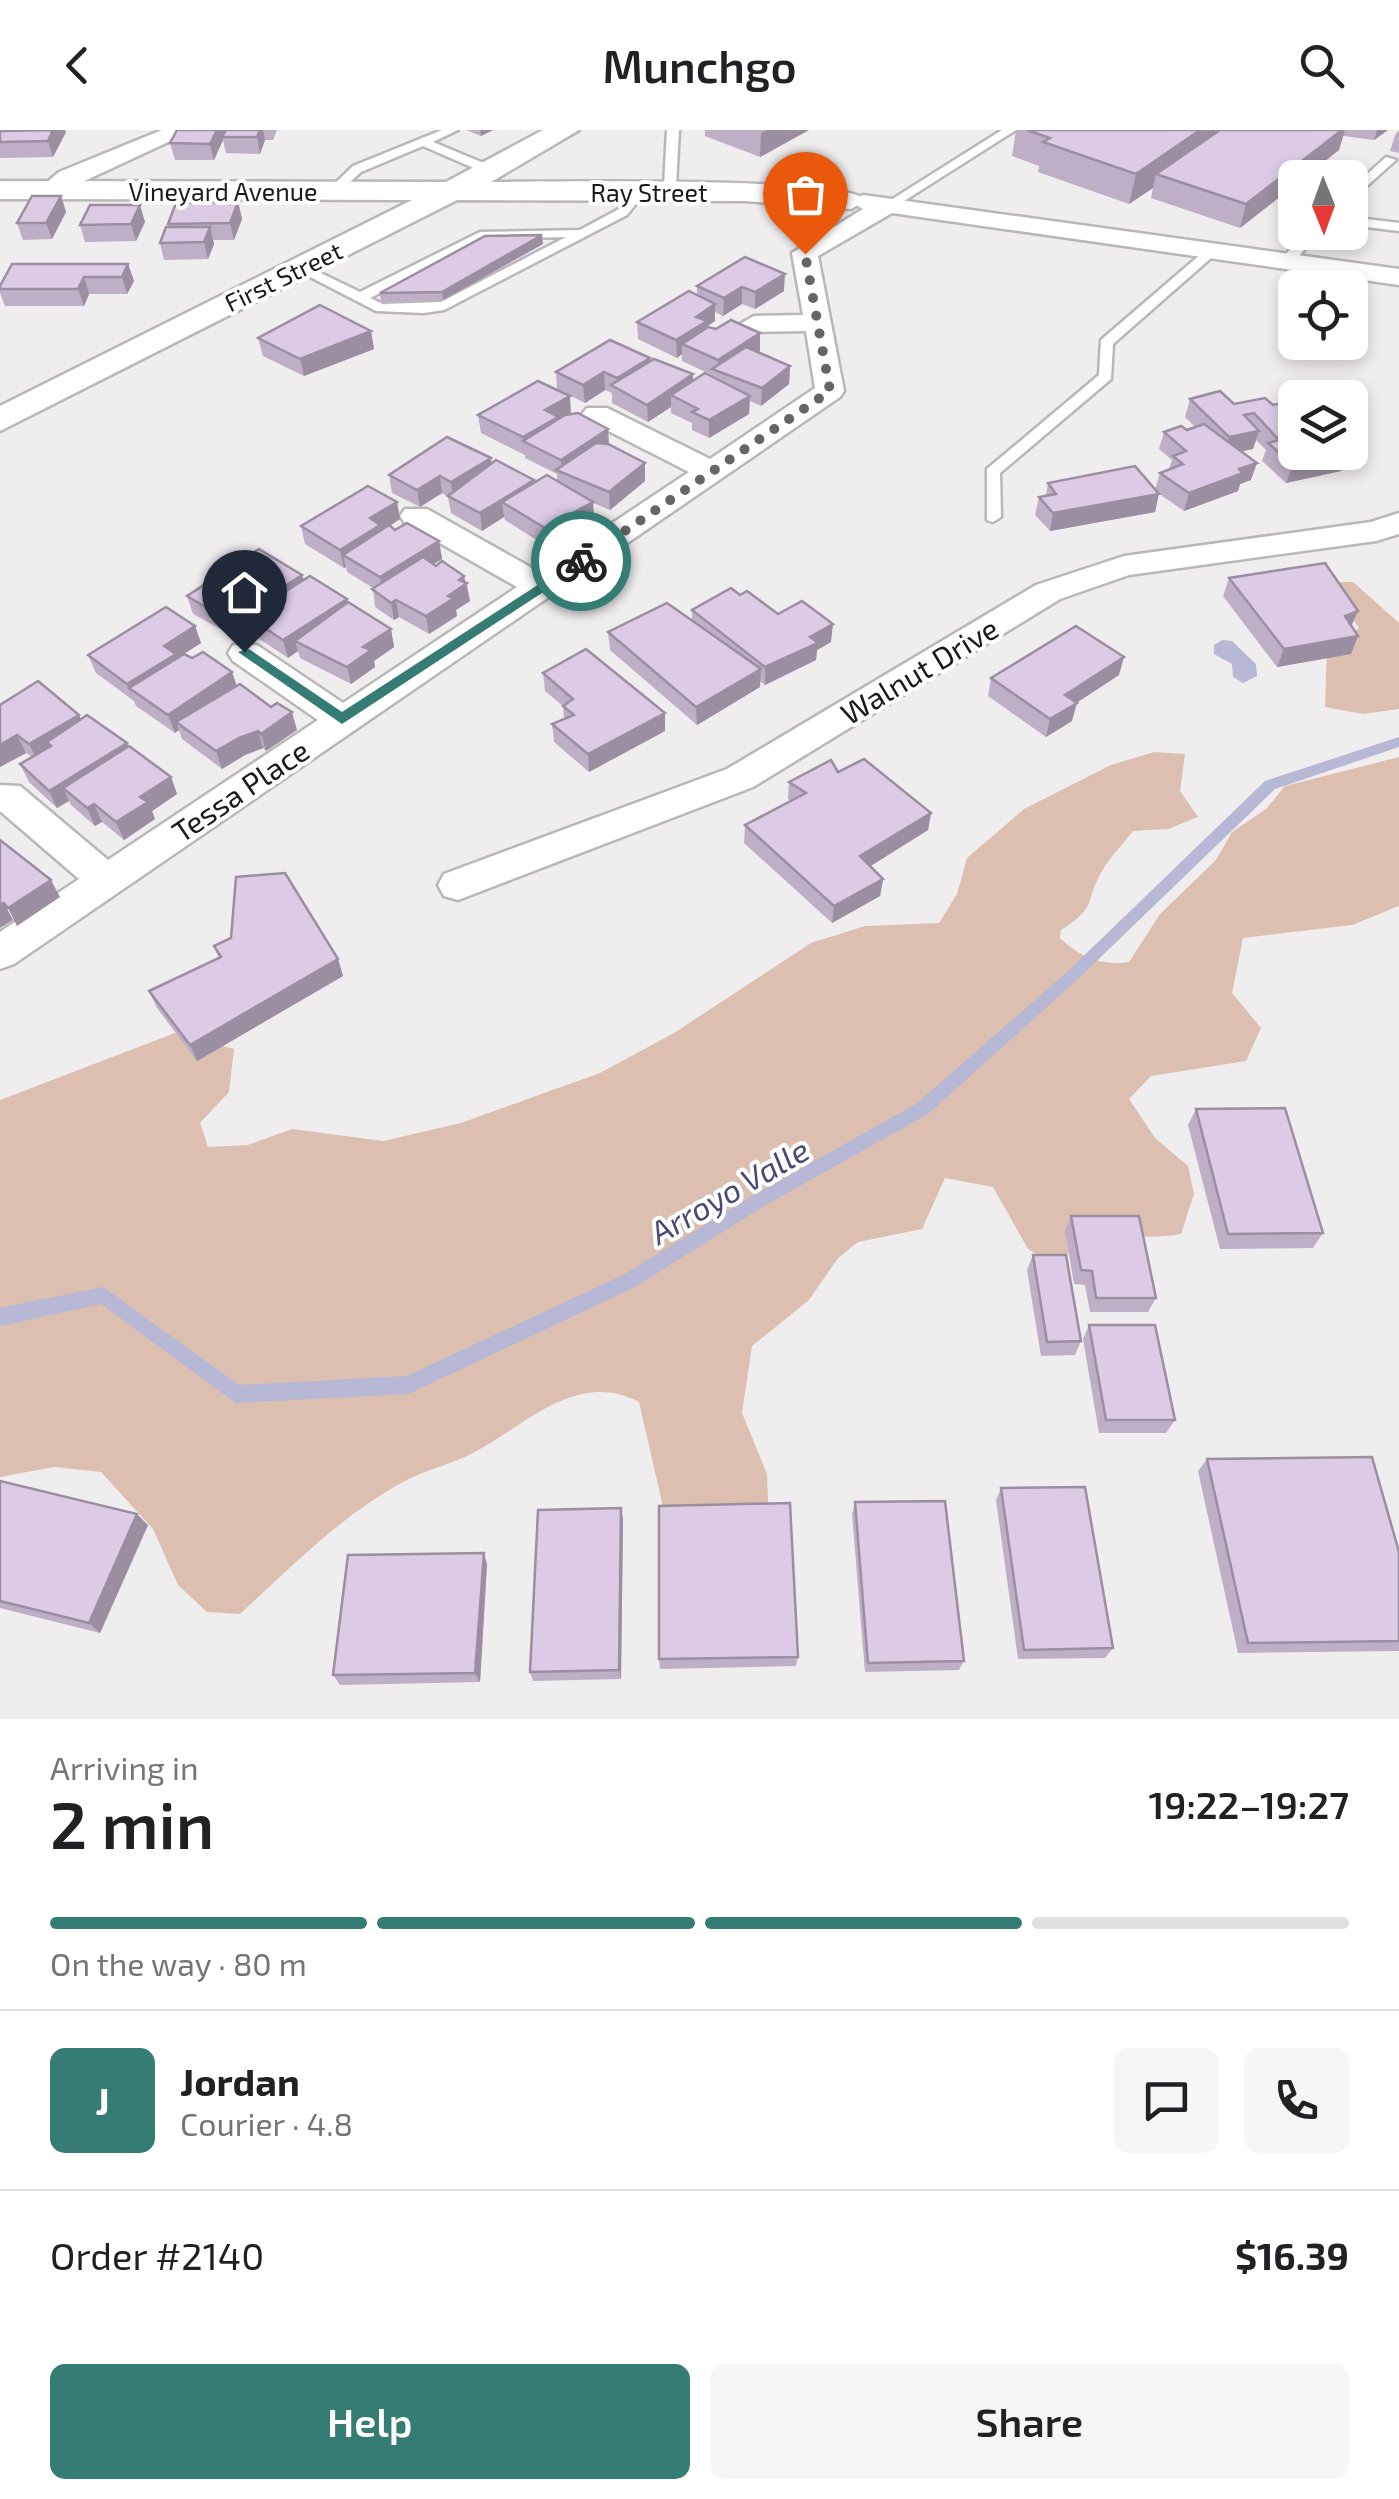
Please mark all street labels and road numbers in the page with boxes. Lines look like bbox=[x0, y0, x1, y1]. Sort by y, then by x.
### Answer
street label: Vineyard Avenue bbox=[129, 176, 317, 206]
street label: Ray Street bbox=[591, 177, 707, 207]
street label: First Street bbox=[219, 235, 347, 317]
street label: Walnut Drive bbox=[834, 609, 1004, 731]
street label: Tessa Place bbox=[165, 731, 315, 849]

